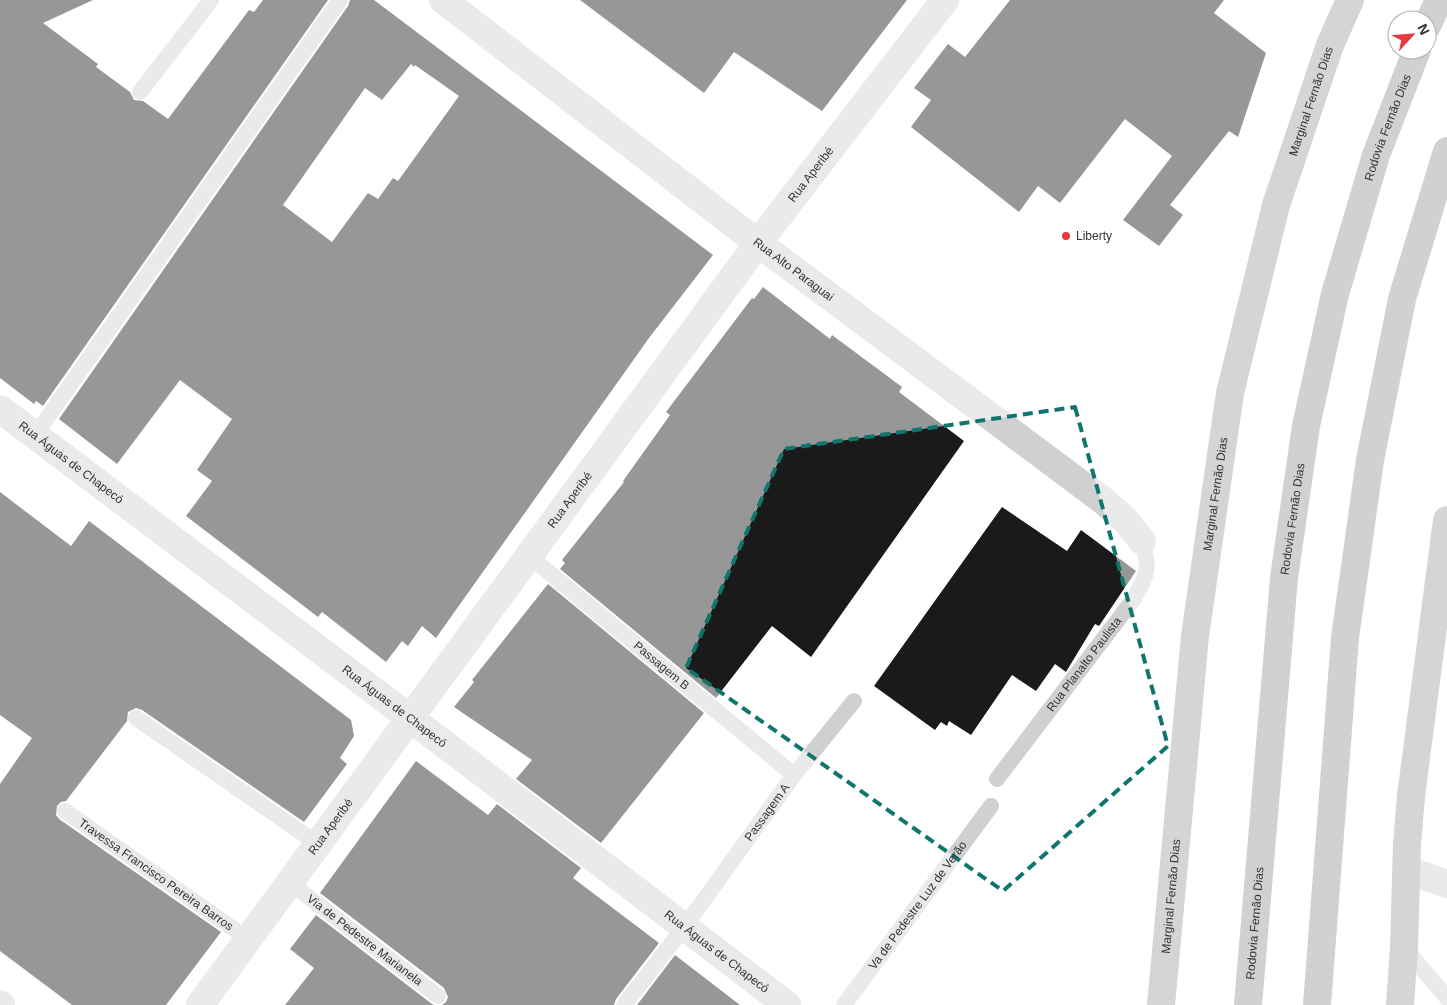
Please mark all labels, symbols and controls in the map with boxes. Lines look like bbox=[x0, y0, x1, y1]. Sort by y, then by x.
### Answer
north arrow bbox=[1387, 10, 1437, 60]
text: N bbox=[1414, 21, 1433, 37]
street label: Marginal Fernão Dias bbox=[1286, 45, 1336, 158]
street label: Rodovia Fernão Dias bbox=[1362, 72, 1414, 183]
street label: Rua Aperibé bbox=[785, 144, 837, 205]
place label: Liberty bbox=[1076, 229, 1112, 243]
marker: Liberty bbox=[1060, 230, 1072, 242]
street label: Rua Alto Paraguai bbox=[750, 235, 836, 304]
street label: Rua Águas de Chapecó bbox=[16, 419, 127, 507]
street label: Marginal Fernão Dias bbox=[1200, 436, 1231, 552]
street label: Rodovia Fernão Dias bbox=[1278, 462, 1308, 576]
street label: Rua Aperibé bbox=[545, 469, 595, 531]
street label: Rua Planalto Paulista bbox=[1044, 614, 1125, 714]
street label: Passagem B bbox=[631, 638, 692, 693]
street label: Rua Águas de Chapecó bbox=[339, 662, 450, 751]
street label: Passagem A bbox=[742, 781, 792, 844]
street label: Rua Aperibé bbox=[305, 796, 356, 858]
street label: Travessa Francisco Pereira Barros bbox=[76, 816, 236, 933]
street label: Va de Pedestre Luz de Verão bbox=[866, 838, 970, 972]
street label: Marginal Fernão Dias bbox=[1159, 839, 1183, 954]
street label: Rodovia Fernão Dias bbox=[1243, 866, 1267, 980]
street label: Via de Pedestre Marianela bbox=[304, 892, 425, 989]
street label: Rua Águas de Chapecó bbox=[662, 907, 772, 996]

